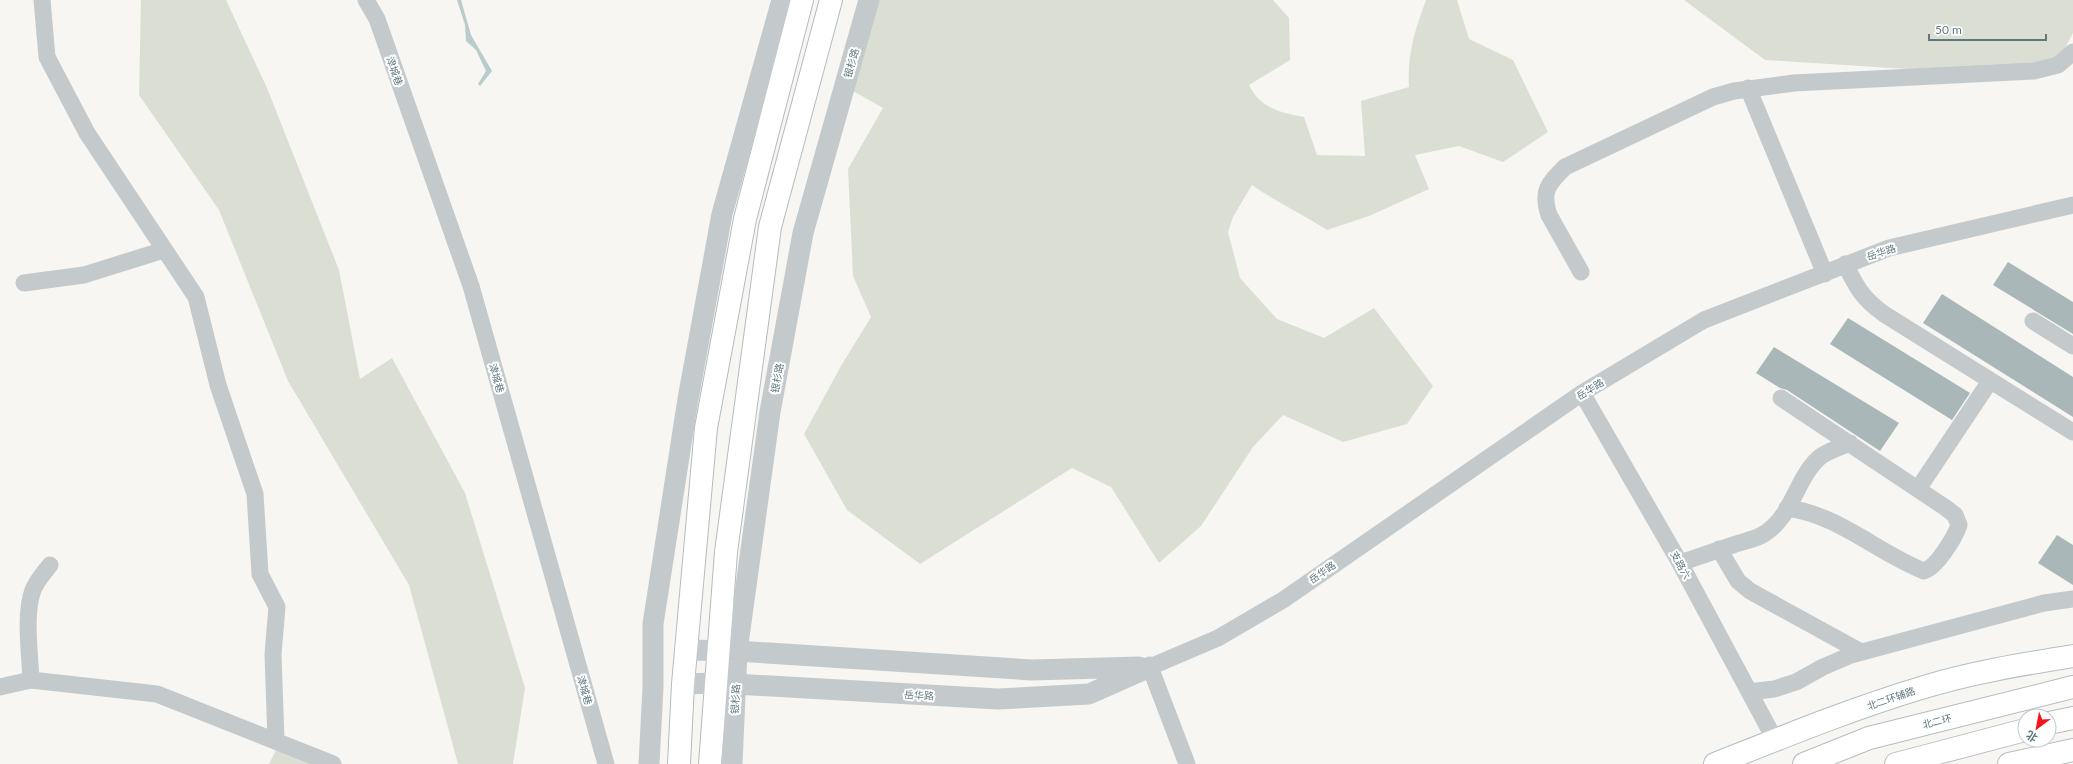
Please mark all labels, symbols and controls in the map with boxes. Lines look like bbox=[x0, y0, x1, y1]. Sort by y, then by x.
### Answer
scale bar bbox=[1929, 16, 2046, 42]
text: 50 m bbox=[1935, 22, 1962, 37]
street label: 银杉路 bbox=[841, 47, 861, 79]
street label: 津城巷 bbox=[384, 55, 406, 87]
street label: 岳华路 bbox=[1865, 242, 1897, 262]
street label: 津城巷 bbox=[487, 362, 507, 394]
street label: 银杉路 bbox=[768, 362, 786, 394]
street label: 岳华路 bbox=[1574, 376, 1606, 402]
street label: 支路六 bbox=[1668, 549, 1694, 581]
street label: 岳华路 bbox=[1306, 558, 1338, 586]
street label: 津城巷 bbox=[575, 674, 595, 706]
street label: 银杉路 bbox=[728, 684, 742, 714]
street label: 北二环辅路 bbox=[1865, 684, 1917, 712]
street label: 岳华路 bbox=[904, 688, 934, 702]
north arrow bbox=[2017, 708, 2057, 748]
street label: 北二环 bbox=[1921, 712, 1953, 730]
text: 北 bbox=[2023, 728, 2040, 745]

